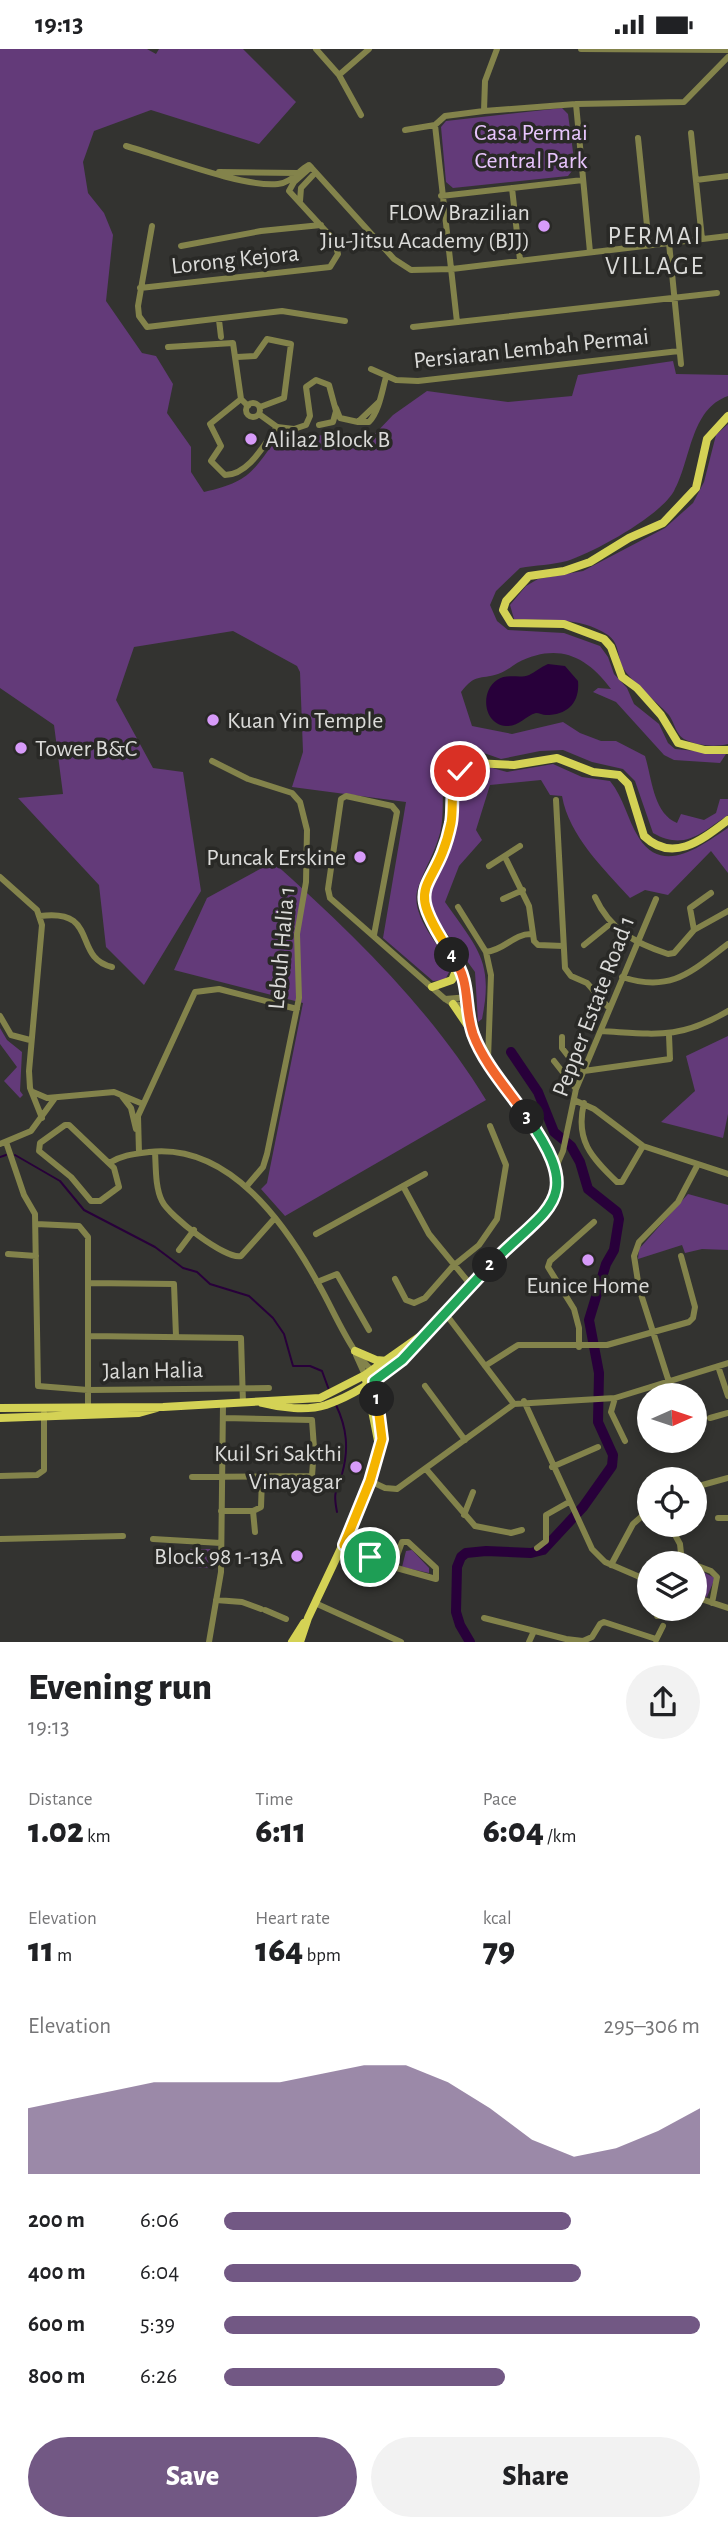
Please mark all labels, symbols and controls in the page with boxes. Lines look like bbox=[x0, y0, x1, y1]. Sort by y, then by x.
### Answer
text: 19:13 bbox=[35, 11, 83, 37]
park label: Casa Permai Central Park bbox=[474, 121, 588, 173]
place label: FLOW Brazilian Jiu-Jitsu Academy (BJJ) bbox=[320, 201, 530, 253]
marker: FLOW Brazilian Jiu-Jitsu Academy (BJJ) bbox=[536, 218, 552, 234]
district label: PERMAI VILLAGE bbox=[605, 223, 705, 279]
street label: Lorong Kejora bbox=[170, 241, 300, 279]
street label: Persiaran Lembah Permai bbox=[412, 325, 650, 373]
place label: Alila2 Block B bbox=[265, 428, 390, 452]
marker: Alila2 Block B bbox=[243, 431, 259, 447]
place label: Kuan Yin Temple bbox=[227, 709, 383, 733]
marker: Kuan Yin Temple bbox=[205, 712, 221, 728]
place label: Tower B&C bbox=[35, 737, 137, 761]
marker: Tower B&C bbox=[13, 740, 29, 756]
pin bbox=[430, 741, 490, 801]
icon: check bbox=[441, 752, 479, 790]
place label: Puncak Erskine bbox=[206, 846, 346, 870]
marker: Puncak Erskine bbox=[352, 849, 368, 865]
street label: Lebuh Halia 1 bbox=[265, 885, 299, 1011]
street label: Pepper Estate Road 1 bbox=[548, 913, 639, 1100]
pin: 4 bbox=[434, 937, 470, 972]
text: 4 bbox=[447, 945, 456, 964]
pin: 3 bbox=[510, 1099, 544, 1135]
text: 3 bbox=[522, 1107, 531, 1126]
pin: 2 bbox=[472, 1247, 508, 1283]
marker: Eunice Home bbox=[580, 1252, 596, 1268]
text: 2 bbox=[485, 1255, 494, 1274]
place label: Eunice Home bbox=[526, 1274, 650, 1298]
street label: Jalan Halia bbox=[102, 1358, 204, 1384]
pin: 1 bbox=[360, 1381, 394, 1417]
north arrow bbox=[637, 1383, 707, 1453]
map controls bbox=[637, 1383, 707, 1621]
text: 1 bbox=[373, 1389, 380, 1408]
place label: Kuil Sri Sakthi Vinayagar bbox=[214, 1442, 342, 1494]
marker: Kuil Sri Sakthi Vinayagar bbox=[348, 1459, 364, 1475]
button: locate bbox=[637, 1467, 707, 1537]
pin bbox=[340, 1527, 400, 1587]
icon: arrive bbox=[351, 1538, 389, 1576]
place label: Block 98 1-13A bbox=[154, 1545, 283, 1569]
marker: Block 98 1-13A bbox=[289, 1548, 305, 1564]
button: layers bbox=[637, 1551, 707, 1621]
button: share bbox=[626, 1665, 700, 1739]
text: Evening run bbox=[28, 1669, 212, 1707]
text: 19:13 bbox=[28, 1716, 69, 1739]
text: Distance bbox=[28, 1790, 92, 1809]
text: Time bbox=[255, 1790, 293, 1809]
text: Pace bbox=[483, 1790, 517, 1809]
text: 1.02 bbox=[28, 1814, 84, 1849]
text: 6:11 bbox=[255, 1814, 306, 1849]
text: 6:04 bbox=[483, 1814, 544, 1849]
text: km bbox=[84, 1827, 111, 1846]
text: /km bbox=[544, 1827, 576, 1846]
text: Elevation bbox=[28, 1909, 97, 1928]
text: Heart rate bbox=[255, 1909, 330, 1928]
text: kcal bbox=[483, 1909, 512, 1928]
text: 11 bbox=[28, 1933, 54, 1968]
text: 164 bbox=[255, 1933, 303, 1968]
text: 79 bbox=[483, 1933, 515, 1968]
text: m bbox=[54, 1946, 72, 1965]
text: bpm bbox=[303, 1946, 341, 1965]
text: Elevation bbox=[28, 2015, 111, 2038]
text: 295–306 m bbox=[604, 2015, 700, 2038]
text: 200 m bbox=[28, 2209, 85, 2232]
text: 6:06 bbox=[140, 2209, 179, 2232]
text: 400 m bbox=[28, 2261, 86, 2284]
text: 6:04 bbox=[140, 2261, 179, 2284]
text: 600 m bbox=[28, 2313, 85, 2336]
text: 5:39 bbox=[140, 2313, 175, 2336]
text: 800 m bbox=[28, 2365, 85, 2388]
text: 6:26 bbox=[140, 2365, 177, 2388]
button: Save bbox=[28, 2437, 357, 2517]
button: Share bbox=[371, 2437, 700, 2517]

